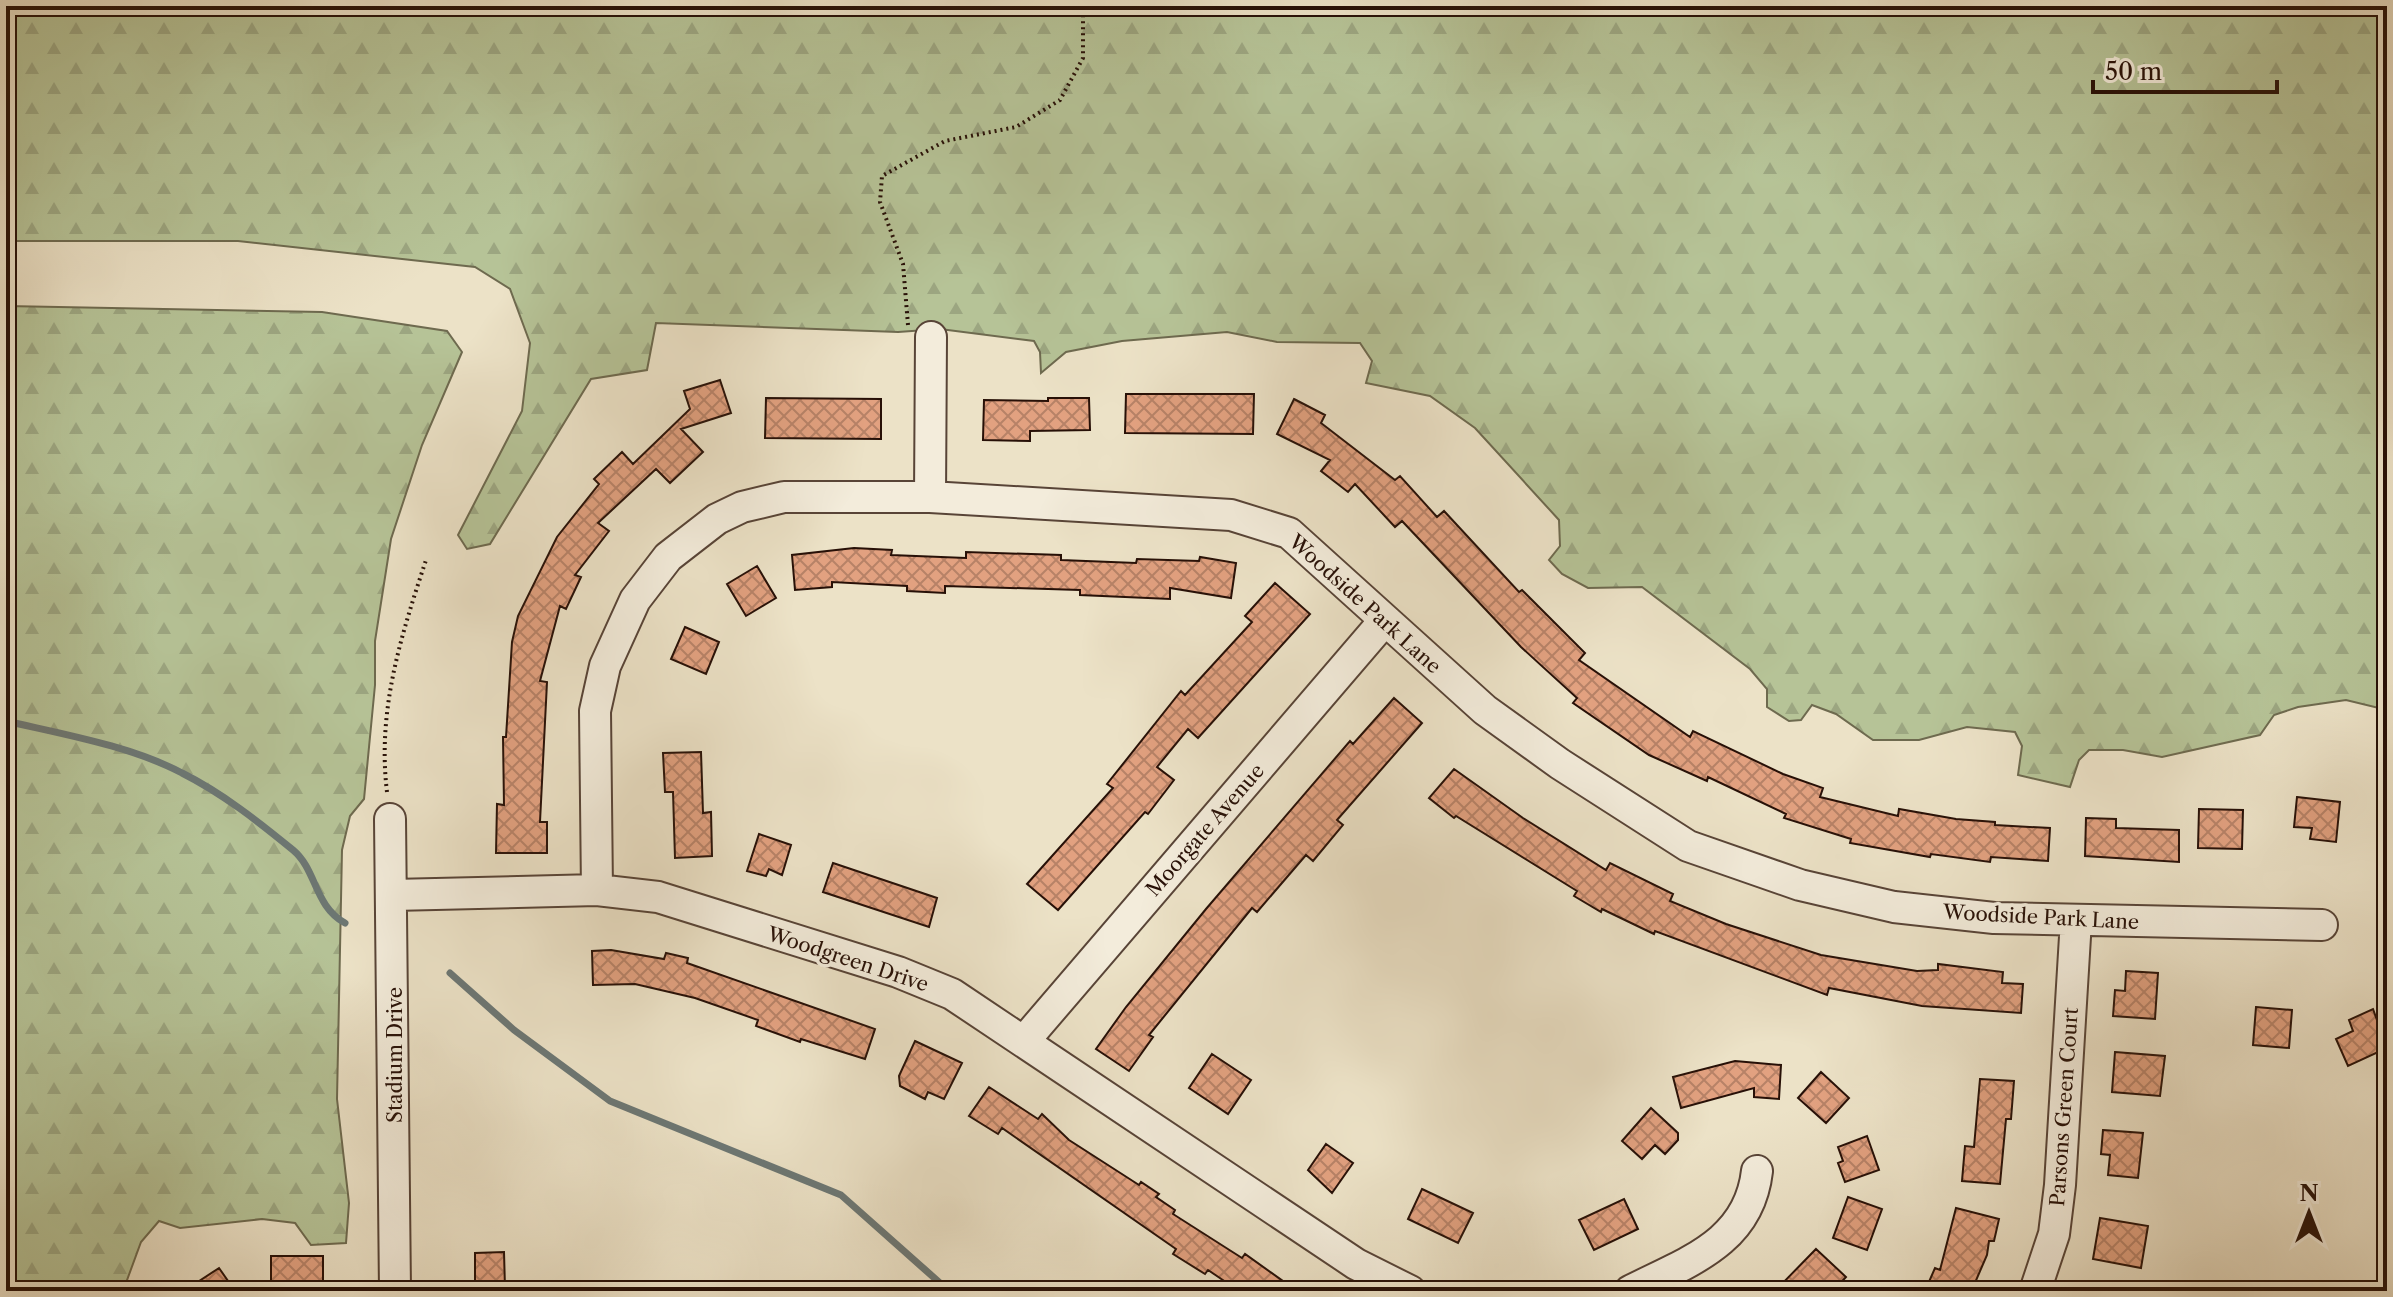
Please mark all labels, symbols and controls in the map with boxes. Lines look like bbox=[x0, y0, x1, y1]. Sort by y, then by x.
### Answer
scale bar bbox=[2093, 44, 2277, 94]
text: 50 m bbox=[2105, 57, 2162, 86]
street label: Woodside Park Lane bbox=[1283, 529, 1446, 679]
street label: Moorgate Avenue bbox=[1141, 759, 1269, 901]
street label: Woodside Park Lane bbox=[1941, 900, 2140, 934]
street label: Woodgreen Drive bbox=[764, 921, 932, 996]
street label: Stadium Drive bbox=[383, 987, 407, 1123]
street label: Parsons Green Court bbox=[2045, 1007, 2083, 1207]
north arrow bbox=[2269, 1173, 2349, 1253]
text: N bbox=[2299, 1180, 2319, 1207]

